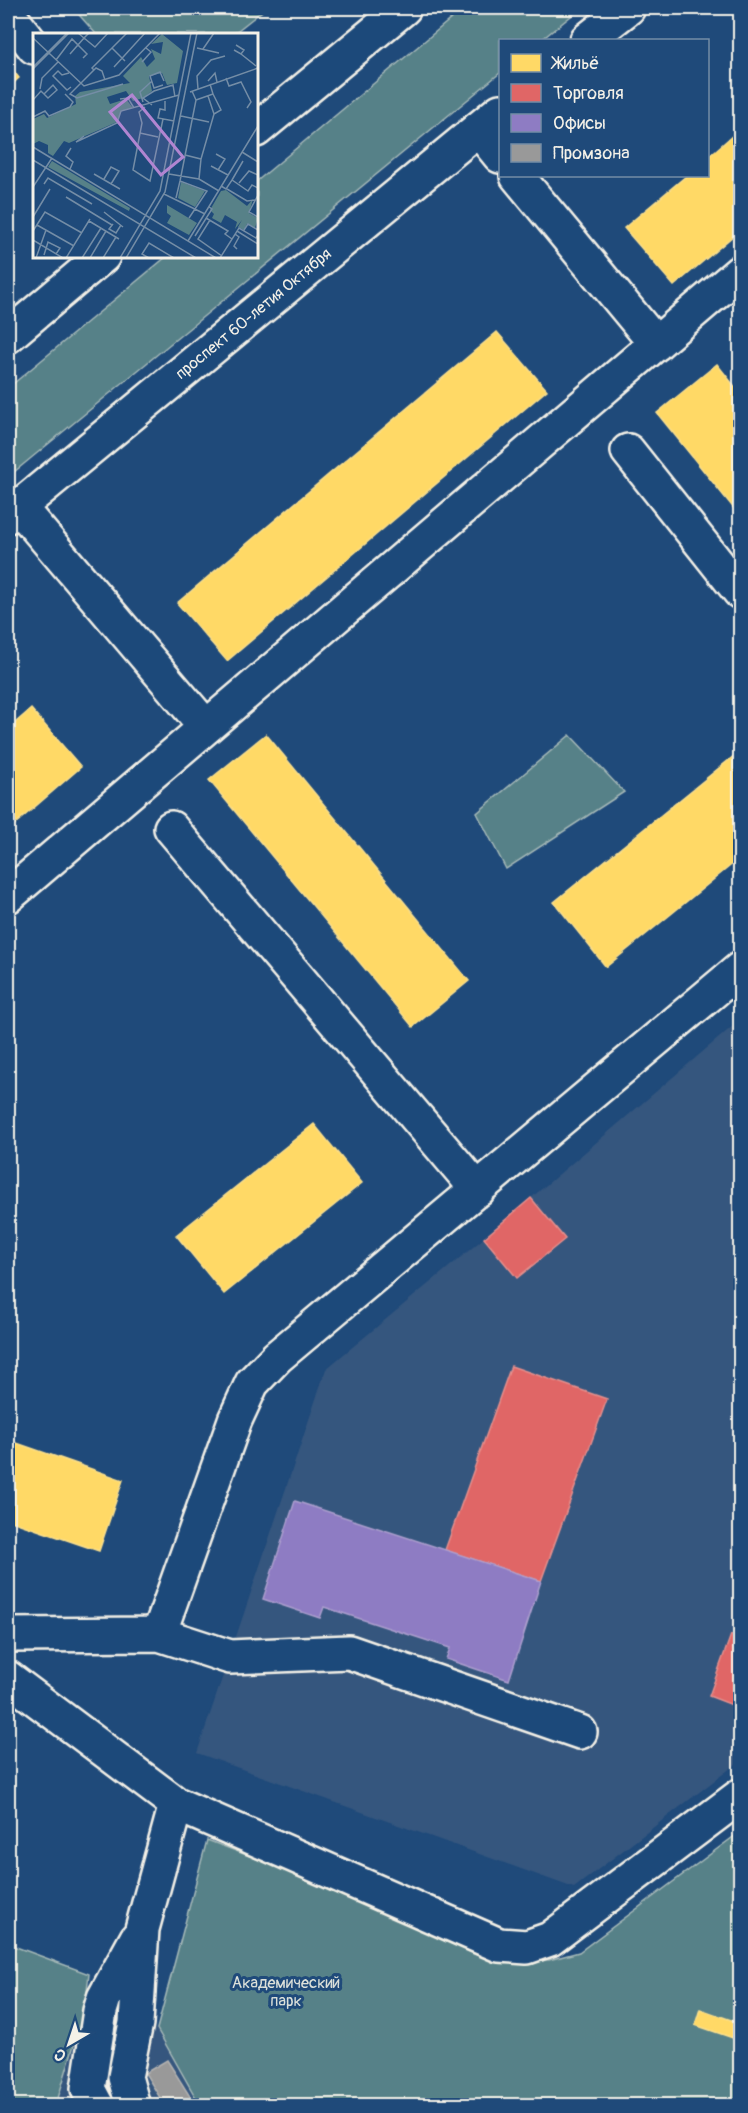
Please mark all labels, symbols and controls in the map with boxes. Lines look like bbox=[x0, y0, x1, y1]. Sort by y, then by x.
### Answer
inset map bbox=[33, 33, 258, 258]
legend bbox=[499, 39, 709, 177]
text: Жильё bbox=[550, 52, 599, 75]
text: Торговля bbox=[553, 82, 624, 105]
text: Офисы bbox=[553, 112, 606, 135]
text: Промзона bbox=[553, 142, 630, 165]
street label: проспект 60-летия Октября bbox=[171, 244, 336, 384]
park label: Академический парк bbox=[232, 1973, 340, 2011]
north arrow bbox=[39, 2014, 99, 2074]
text: С bbox=[50, 2044, 70, 2066]

